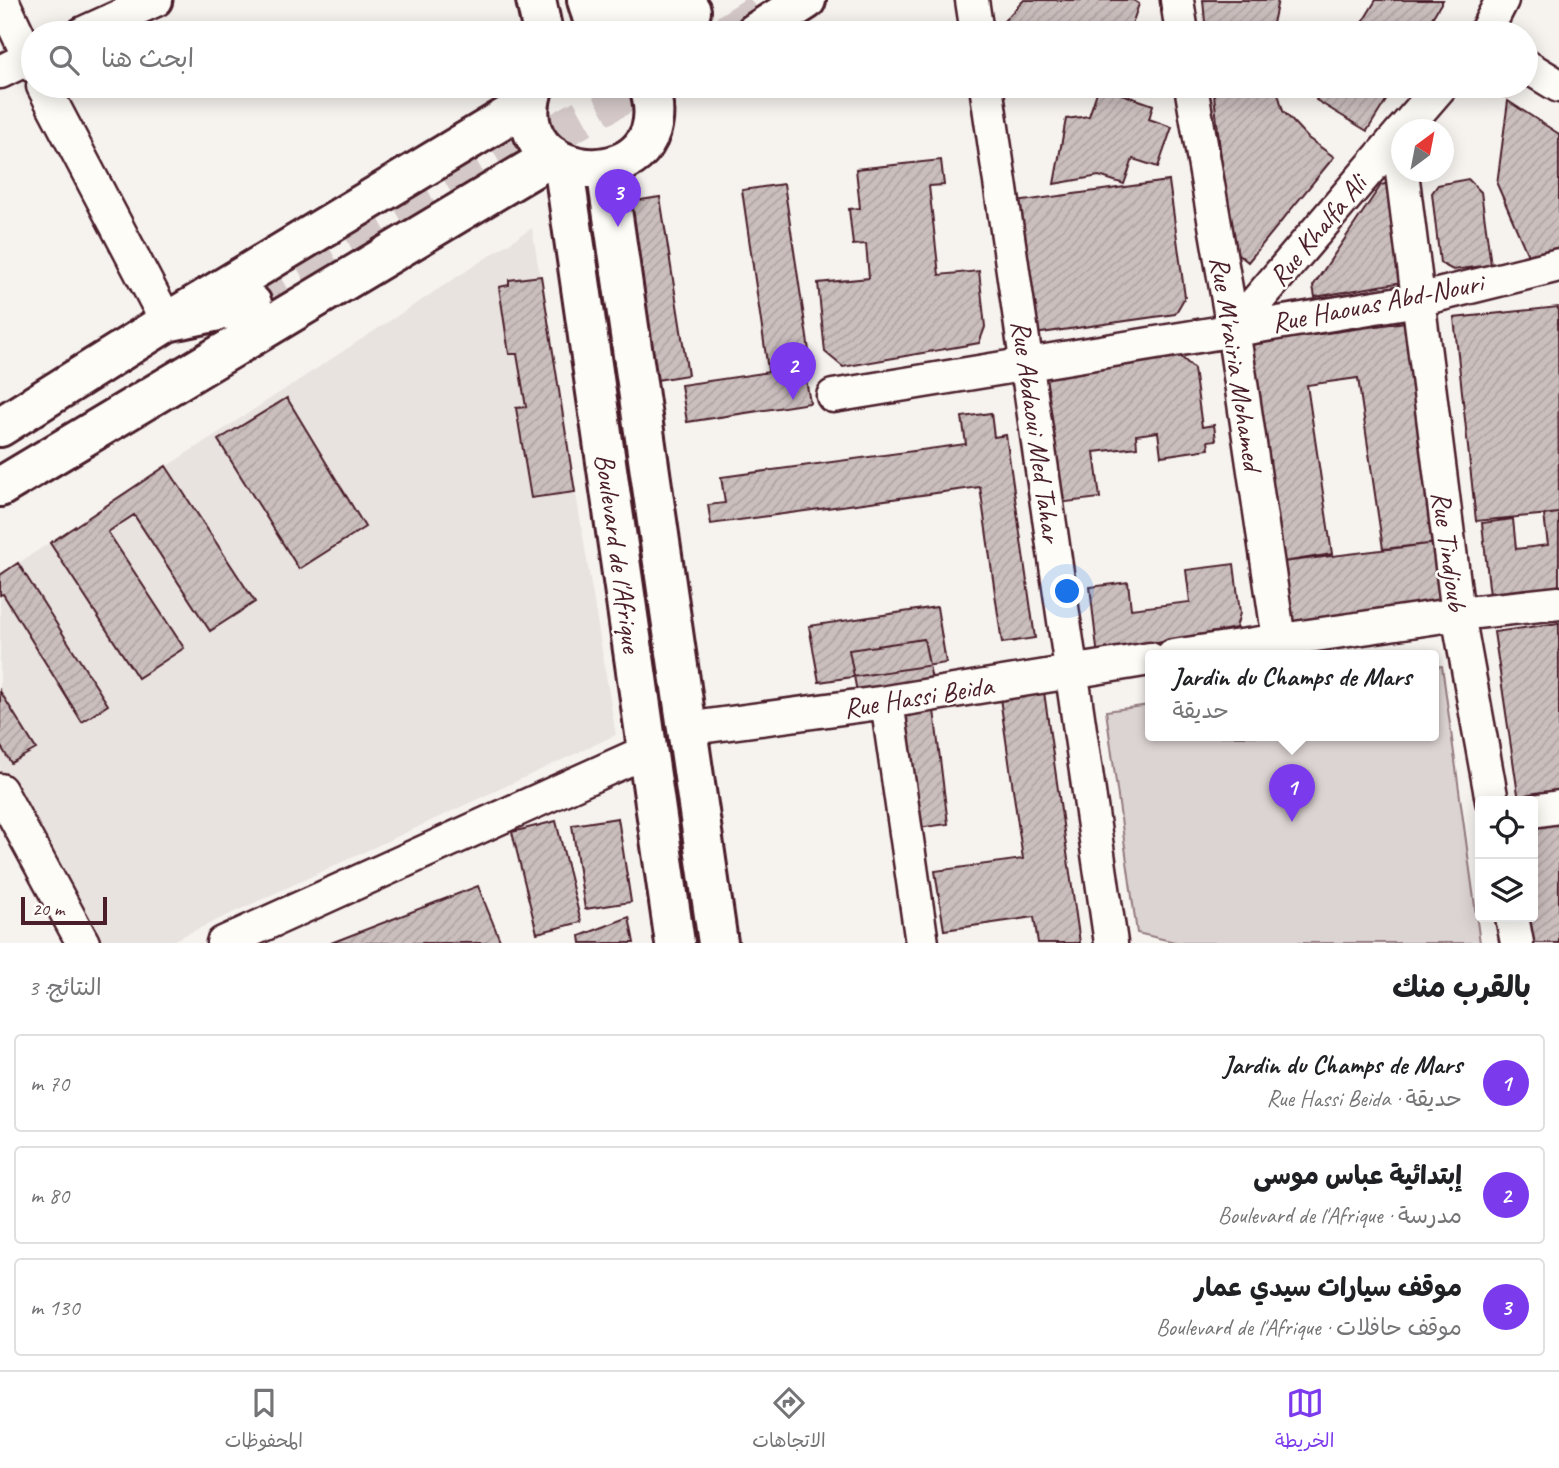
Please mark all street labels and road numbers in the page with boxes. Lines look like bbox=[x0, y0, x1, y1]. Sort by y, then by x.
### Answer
street label: Rue Khalfa Ali bbox=[1261, 165, 1376, 293]
street label: Rue M'rairia Mohamed bbox=[1202, 254, 1271, 476]
street label: Rue Haouas Abd-Nouri bbox=[1268, 264, 1489, 340]
street label: Rue Abdaoui Med Tahar bbox=[1004, 318, 1070, 546]
street label: Boulevard de l'Afrique bbox=[587, 451, 650, 657]
street label: Rue Tindjoub bbox=[1424, 489, 1475, 615]
street label: Rue Hassi Beida bbox=[841, 667, 997, 726]

